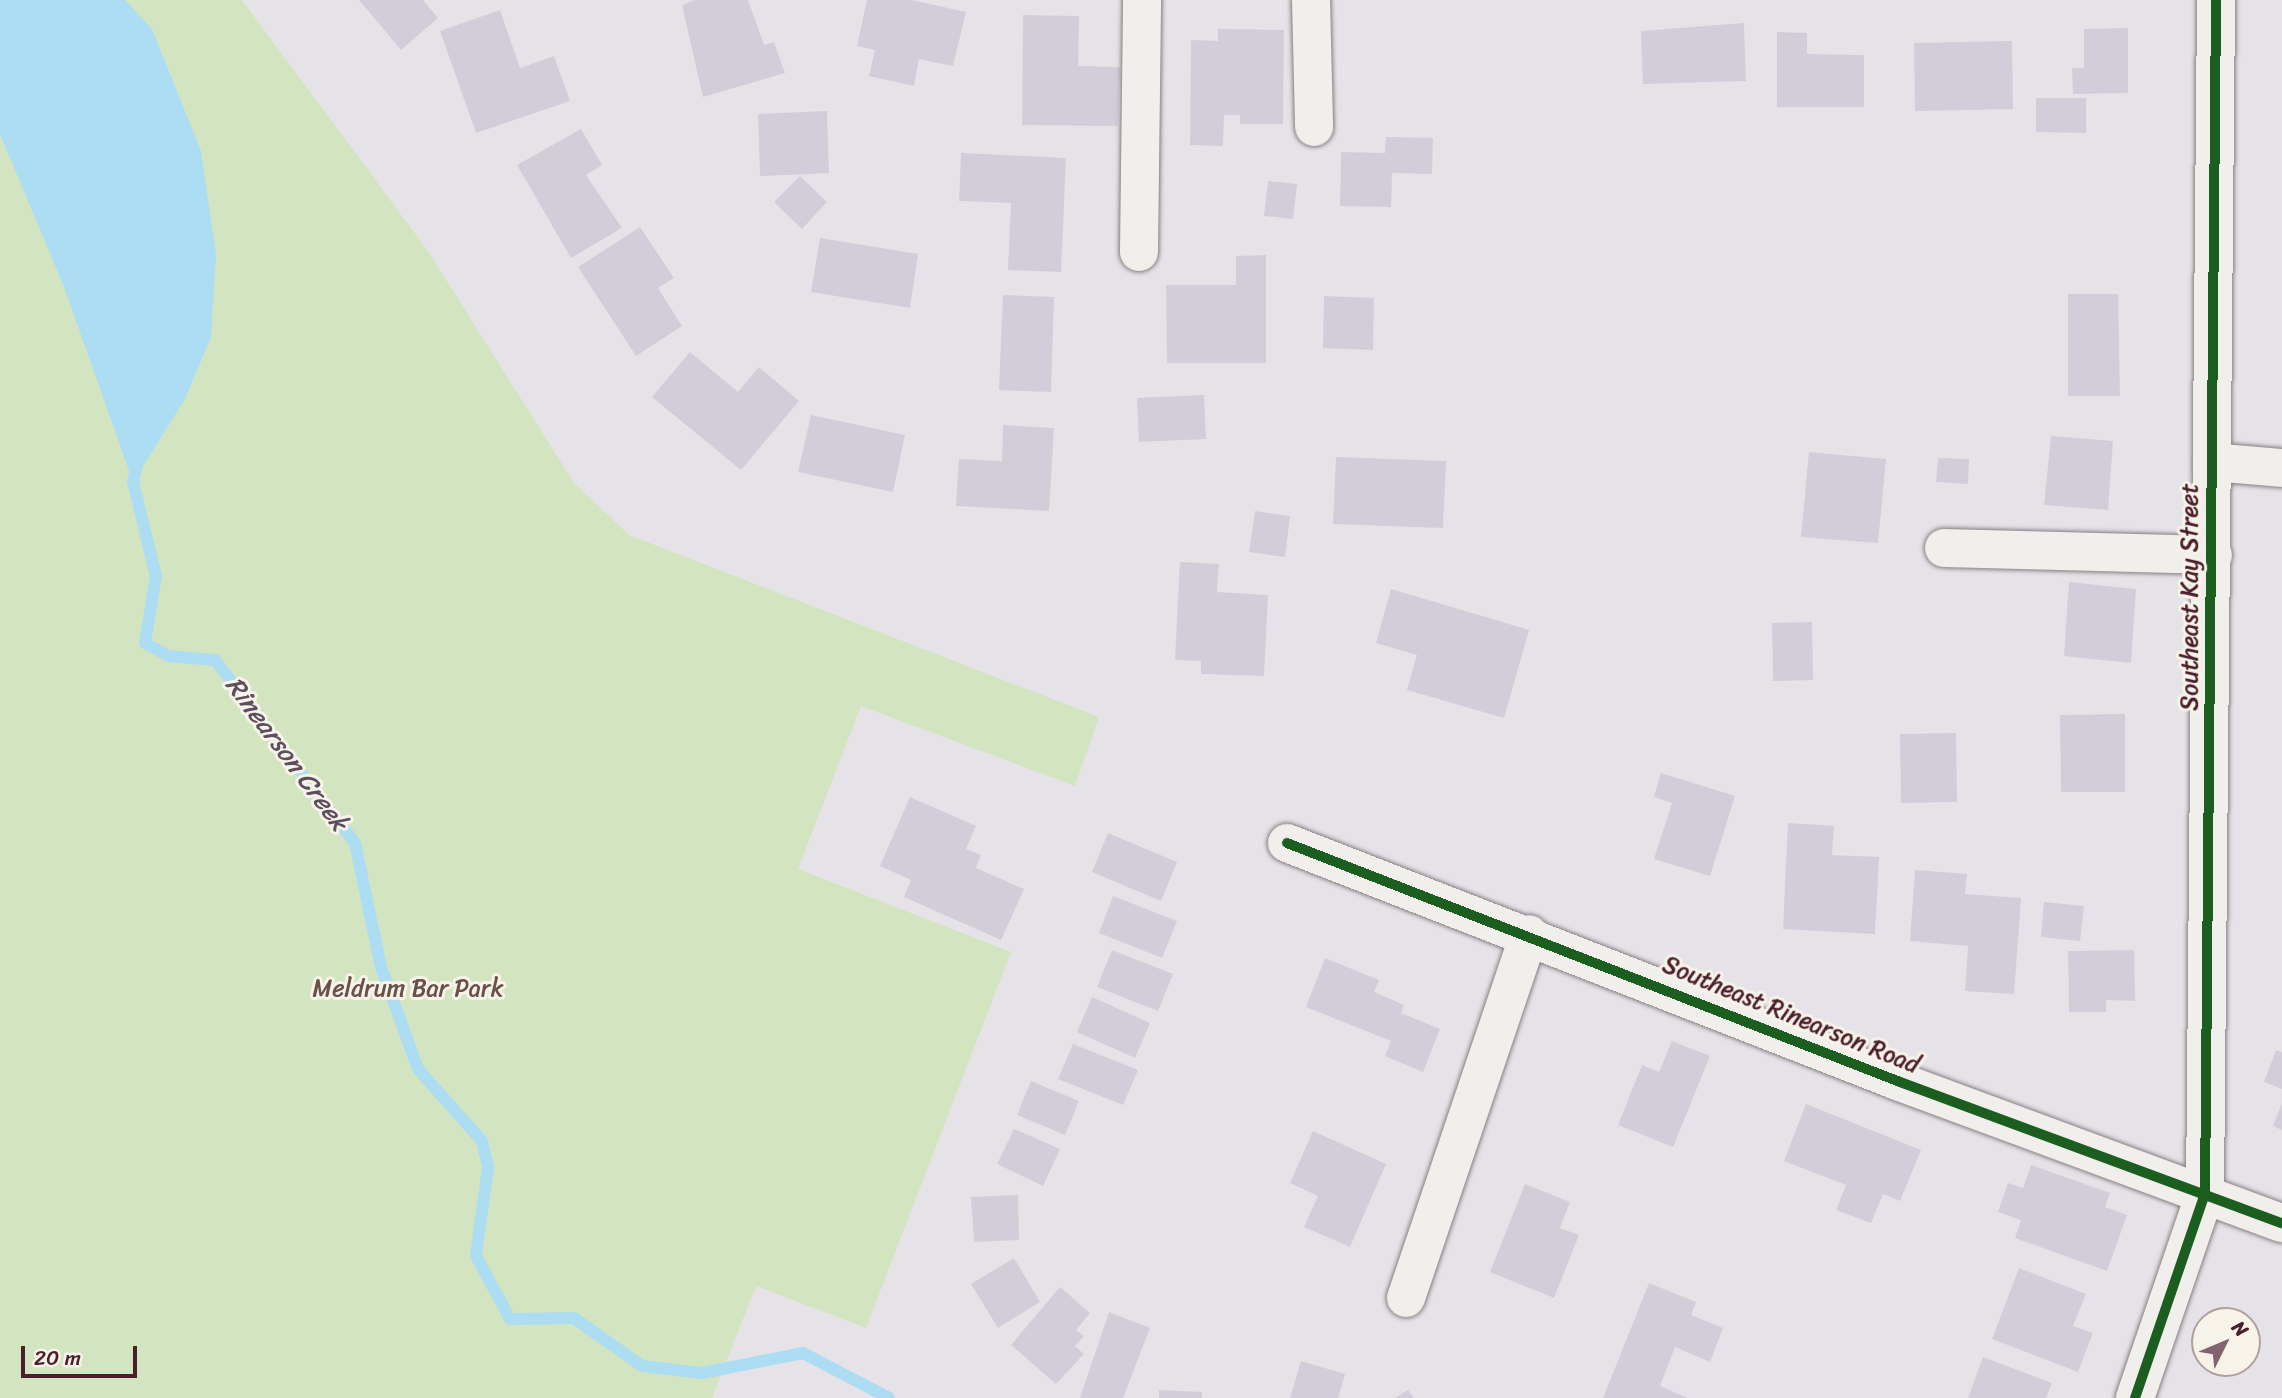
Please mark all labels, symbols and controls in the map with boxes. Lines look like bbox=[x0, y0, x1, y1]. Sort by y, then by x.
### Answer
street label: Southeast Kay Street bbox=[2176, 483, 2204, 711]
water label: Rinearson Creek bbox=[219, 670, 355, 838]
street label: Southeast Rinearson Road bbox=[1658, 950, 1924, 1080]
park label: Meldrum Bar Park bbox=[312, 975, 504, 1003]
north arrow bbox=[2191, 1307, 2261, 1377]
text: N bbox=[2224, 1313, 2257, 1345]
scale bar bbox=[24, 1332, 140, 1376]
text: 20 m bbox=[34, 1339, 81, 1377]

